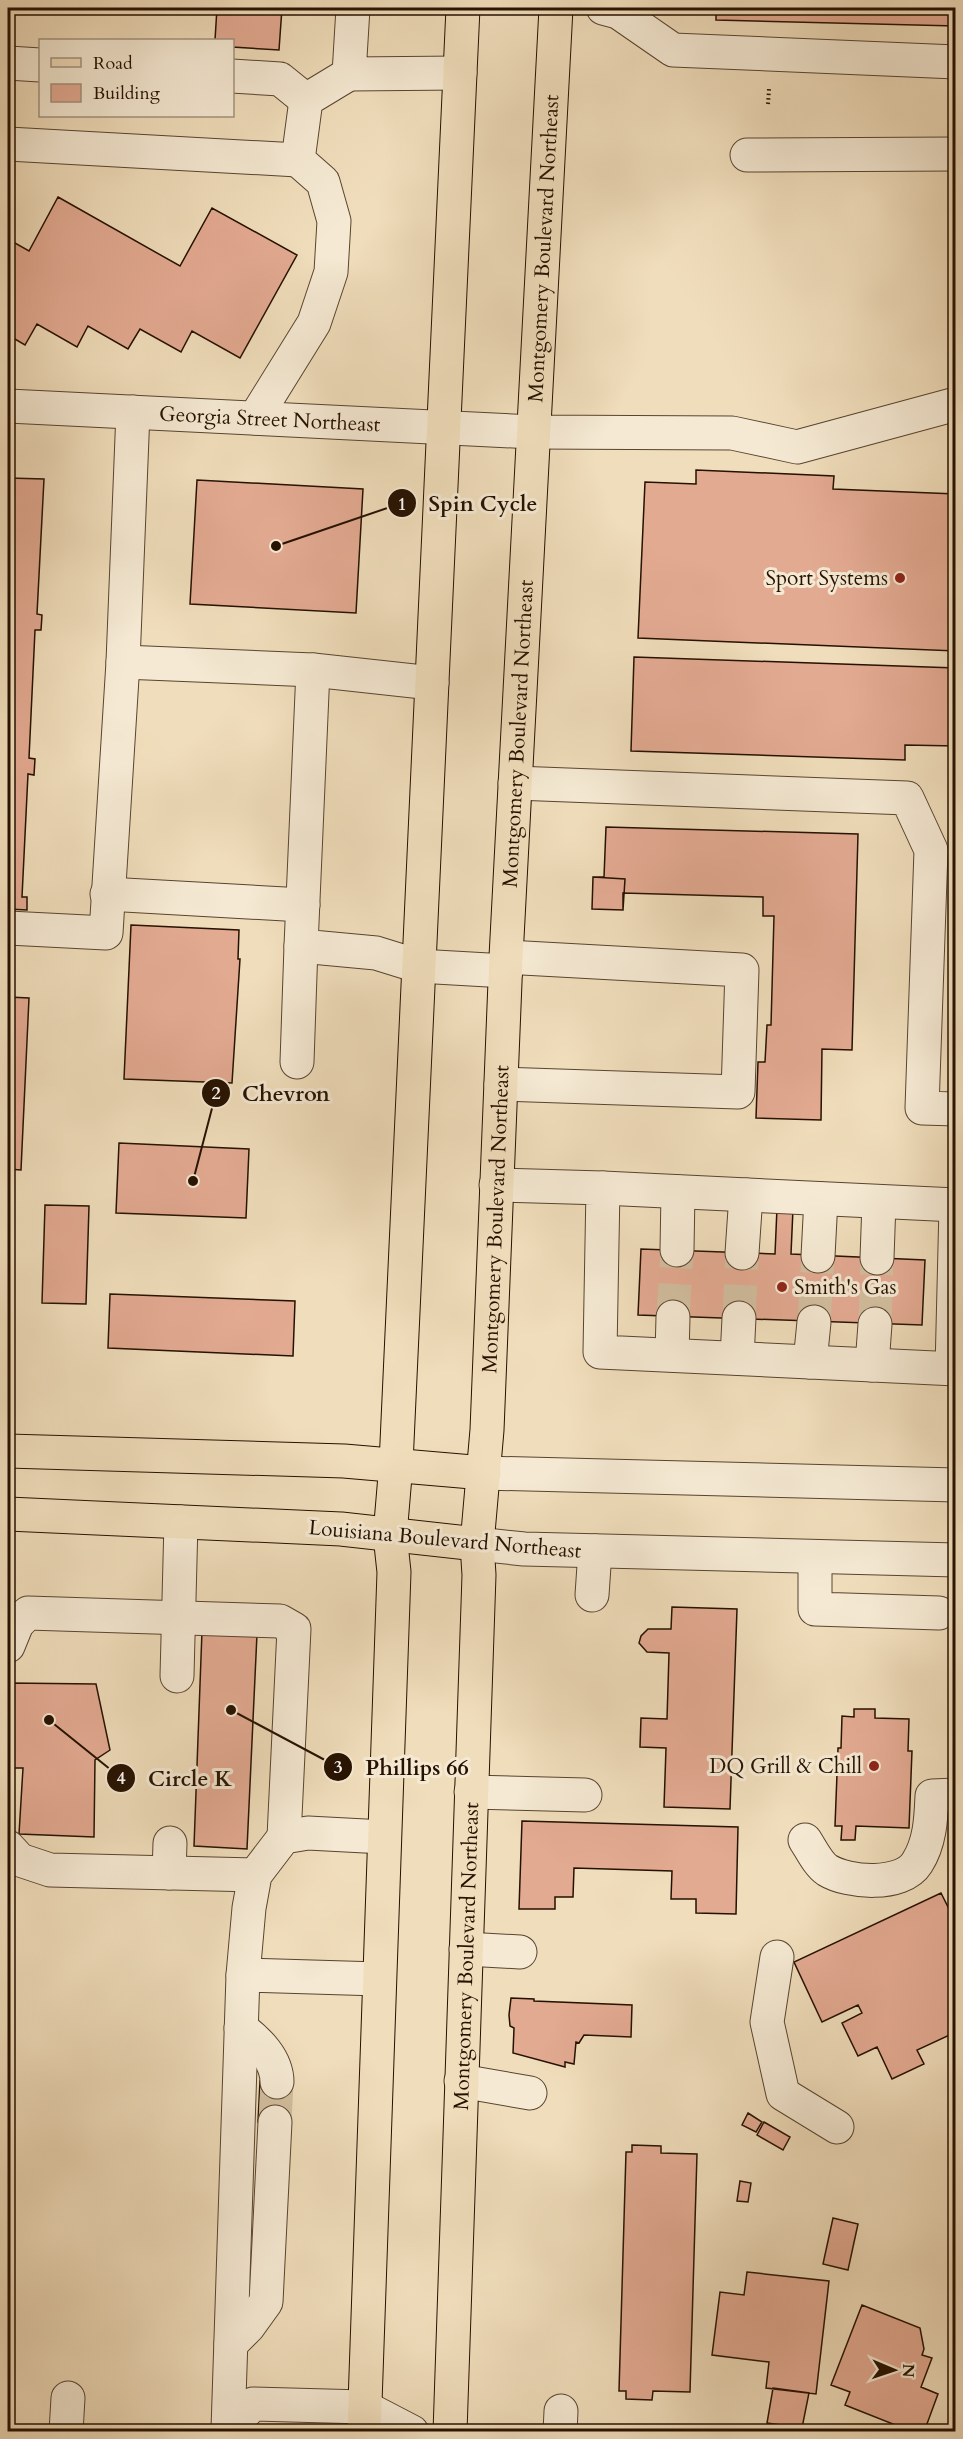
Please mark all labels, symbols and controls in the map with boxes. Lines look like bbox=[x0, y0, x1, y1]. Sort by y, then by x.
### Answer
legend bbox=[39, 39, 234, 117]
text: Road bbox=[93, 51, 133, 76]
text: Building bbox=[93, 81, 161, 106]
street label: Montgomery Boulevard Northeast bbox=[521, 93, 566, 403]
street label: Georgia Street Northeast bbox=[158, 400, 381, 439]
callout: Spin Cycle bbox=[387, 483, 549, 523]
text: Spin Cycle bbox=[429, 489, 537, 519]
text: 1 bbox=[397, 492, 407, 517]
place label: Sport Systems bbox=[765, 564, 888, 593]
marker: Sport Systems bbox=[893, 571, 907, 585]
street label: Montgomery Boulevard Northeast bbox=[496, 579, 541, 888]
street label: Montgomery Boulevard Northeast bbox=[475, 1064, 517, 1374]
callout: Chevron bbox=[201, 1073, 342, 1113]
text: Chevron bbox=[242, 1079, 330, 1109]
text: 2 bbox=[211, 1081, 221, 1106]
place label: Smith's Gas bbox=[794, 1273, 897, 1302]
marker: Smith's Gas bbox=[775, 1280, 789, 1294]
street label: Louisiana Boulevard Northeast bbox=[307, 1513, 583, 1566]
callout: Phillips 66 bbox=[323, 1747, 481, 1787]
place label: DQ Grill & Chill bbox=[709, 1752, 862, 1781]
text: Phillips 66 bbox=[365, 1753, 469, 1783]
text: 3 bbox=[333, 1755, 343, 1780]
callout: Circle K bbox=[106, 1758, 244, 1798]
marker: DQ Grill & Chill bbox=[867, 1759, 881, 1773]
text: Circle K bbox=[148, 1764, 232, 1794]
text: 4 bbox=[116, 1766, 126, 1791]
street label: Montgomery Boulevard Northeast bbox=[447, 1801, 486, 2111]
north arrow bbox=[864, 2340, 924, 2400]
text: N bbox=[897, 2363, 919, 2378]

